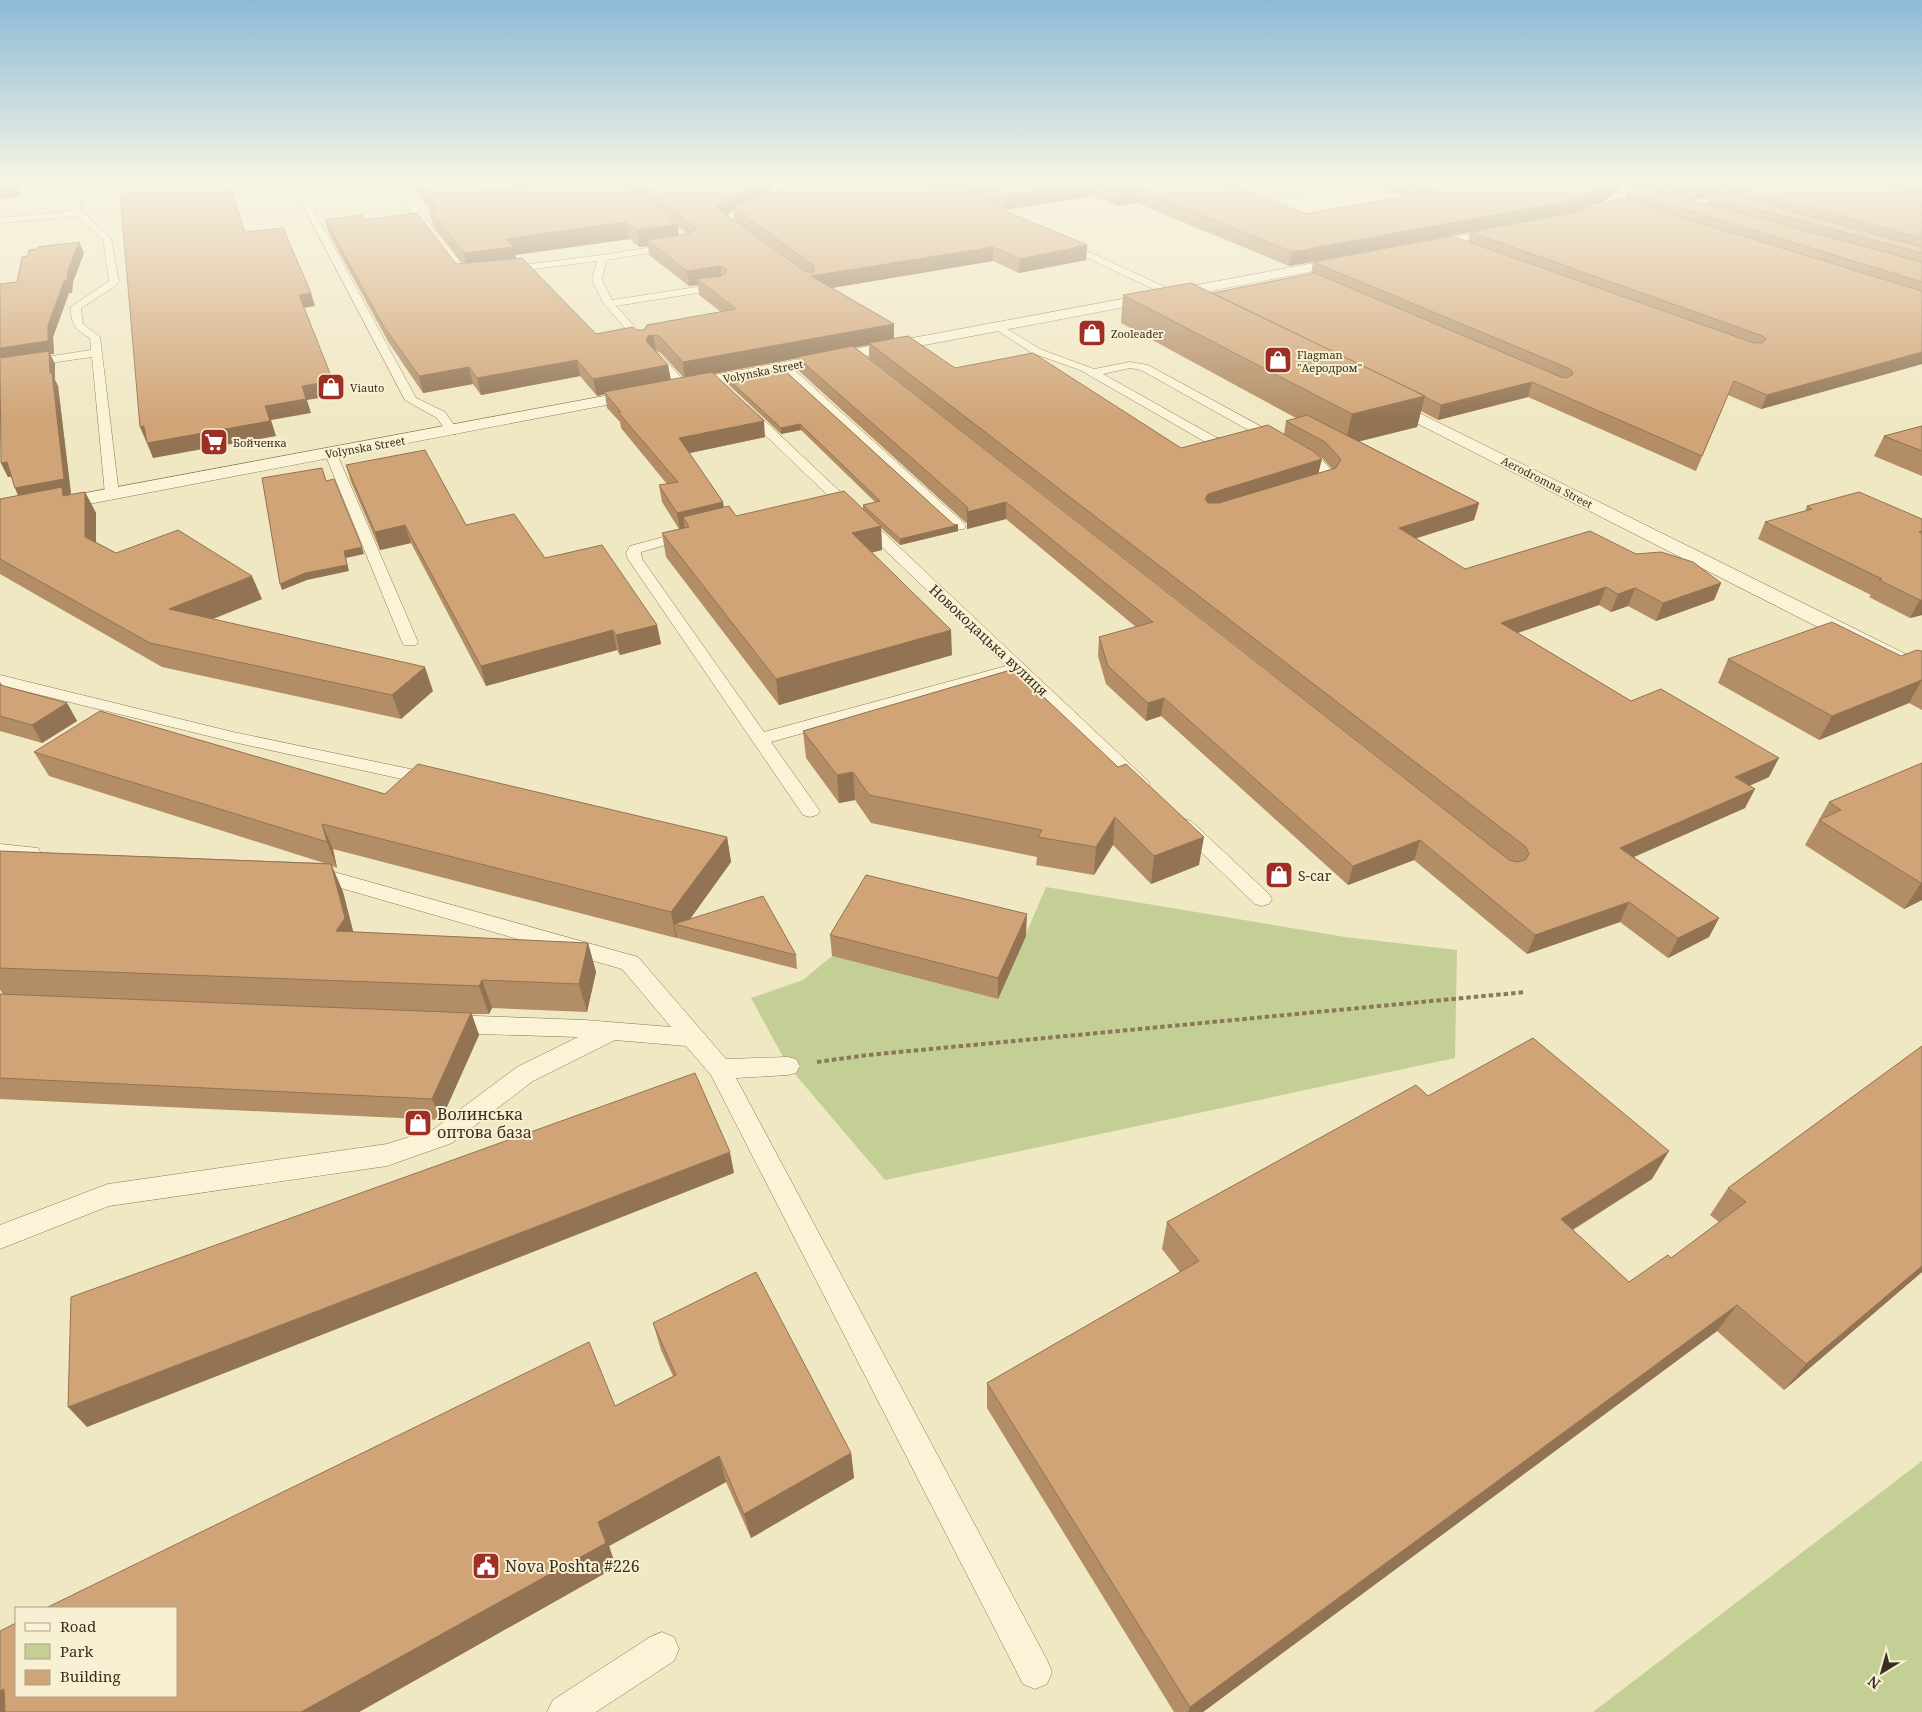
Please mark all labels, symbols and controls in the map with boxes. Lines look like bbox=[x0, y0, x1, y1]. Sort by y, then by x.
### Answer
shop icon: Zooleader bbox=[1077, 318, 1107, 348]
place label: Zooleader bbox=[1111, 326, 1164, 341]
shop icon: Flagman "Аеродром" bbox=[1263, 345, 1293, 375]
place label: Flagman "Аеродром" bbox=[1297, 347, 1362, 375]
street label: Volynska Street bbox=[722, 356, 804, 386]
shop icon: Viauto bbox=[316, 372, 346, 402]
place label: Viauto bbox=[350, 380, 384, 395]
supermarket icon: Бойченка bbox=[199, 427, 229, 457]
street label: Volynska Street bbox=[324, 433, 406, 461]
place label: Бойченка bbox=[233, 435, 287, 450]
street label: Aerodromna Street bbox=[1499, 453, 1595, 512]
street label: Новокодацька вулиця bbox=[926, 580, 1052, 700]
shop icon: S-car bbox=[1264, 860, 1294, 890]
place label: S-car bbox=[1298, 866, 1332, 885]
place label: Волинська оптова база bbox=[437, 1103, 532, 1143]
shop icon: Волинська оптова база bbox=[403, 1108, 433, 1138]
public building icon: Nova Poshta #226 bbox=[471, 1551, 501, 1581]
place label: Nova Poshta #226 bbox=[505, 1555, 640, 1577]
legend bbox=[15, 1607, 178, 1697]
text: Road bbox=[60, 1616, 96, 1636]
text: Park bbox=[60, 1641, 94, 1661]
north arrow bbox=[1857, 1647, 1907, 1697]
text: Building bbox=[60, 1666, 121, 1686]
text: N bbox=[1864, 1672, 1884, 1694]

